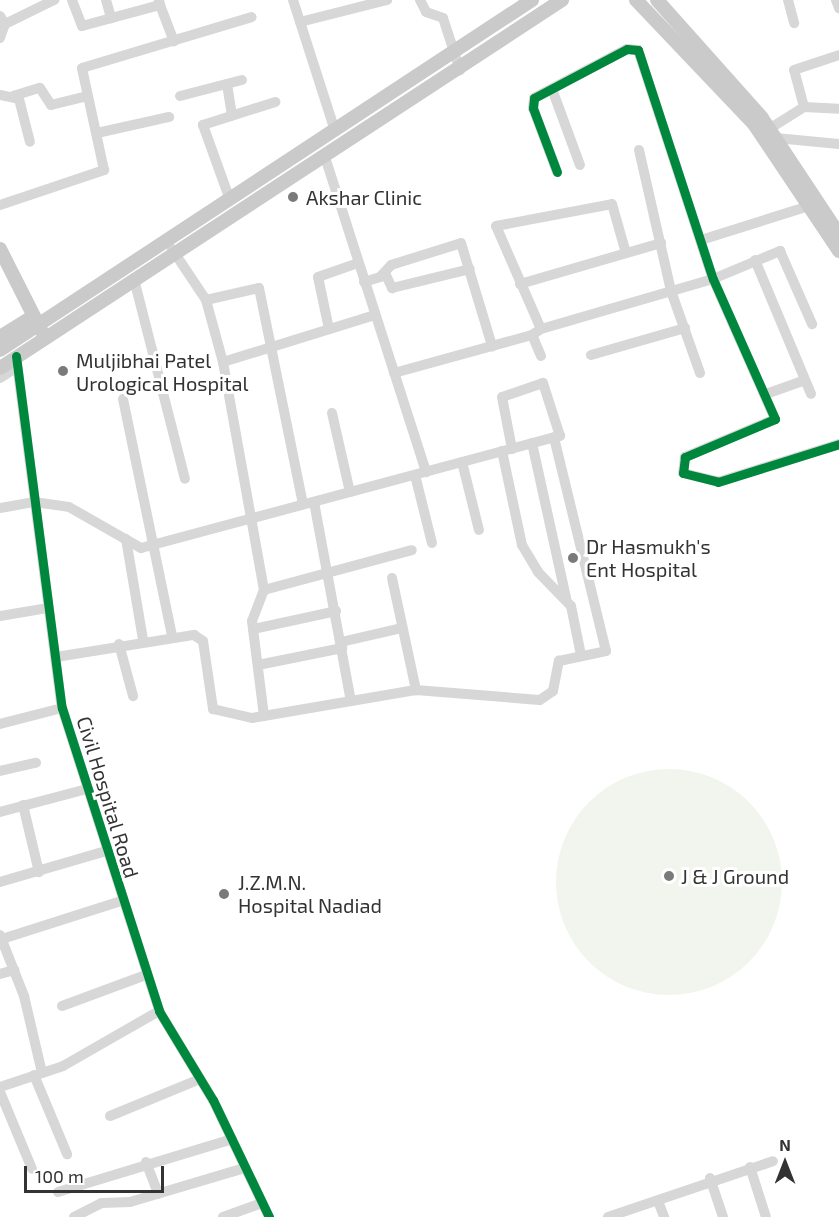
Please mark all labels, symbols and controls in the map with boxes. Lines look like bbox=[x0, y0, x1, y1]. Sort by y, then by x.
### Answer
place label: Akshar Clinic bbox=[306, 185, 423, 209]
marker: Akshar Clinic bbox=[284, 188, 302, 206]
place label: Muljibhai Patel Urological Hospital bbox=[76, 348, 249, 395]
marker: Muljibhai Patel Urological Hospital bbox=[54, 362, 72, 380]
place label: Dr Hasmukh's Ent Hospital bbox=[586, 534, 711, 581]
marker: Dr Hasmukh's Ent Hospital bbox=[564, 549, 582, 567]
street label: Civil Hospital Road bbox=[72, 713, 144, 881]
place label: J & J Ground bbox=[681, 864, 790, 888]
marker: J & J Ground bbox=[662, 869, 676, 883]
place label: J.Z.M.N. Hospital Nadiad bbox=[238, 870, 382, 917]
marker: J.Z.M.N. Hospital Nadiad bbox=[215, 885, 233, 903]
north arrow bbox=[755, 1133, 815, 1193]
text: N bbox=[779, 1135, 791, 1154]
scale bar bbox=[27, 1154, 166, 1192]
text: 100 m bbox=[35, 1165, 84, 1187]

